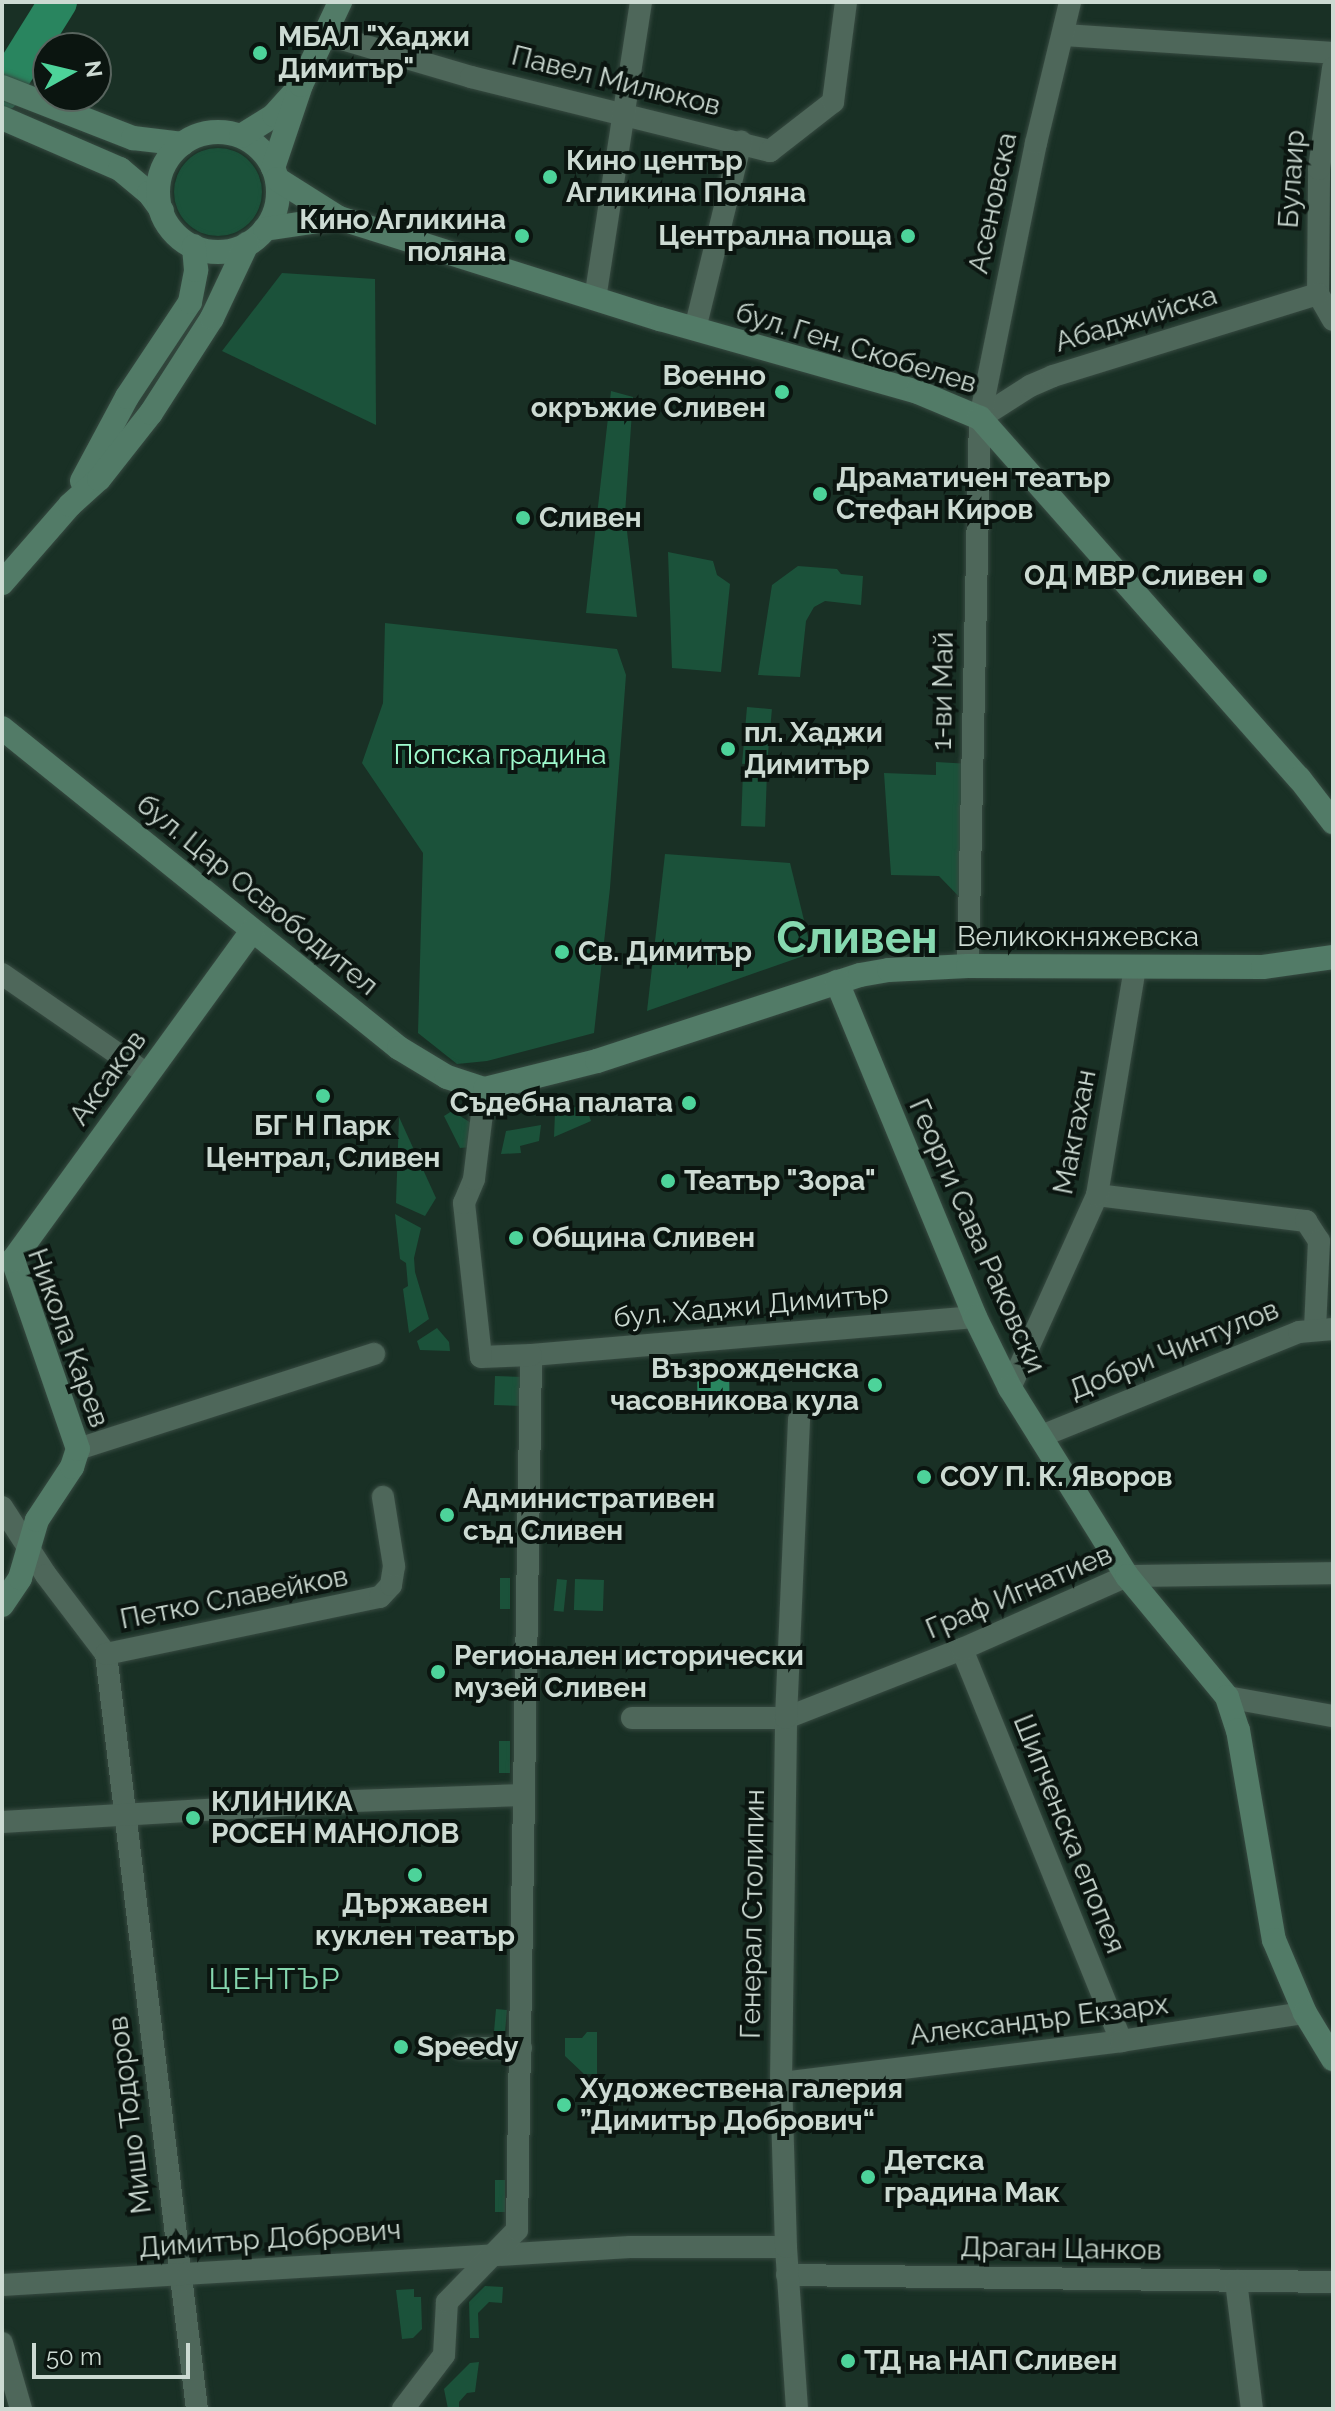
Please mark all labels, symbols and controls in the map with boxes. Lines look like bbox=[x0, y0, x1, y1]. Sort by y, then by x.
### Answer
place label: МБАЛ "Хаджи Димитър" bbox=[278, 20, 470, 86]
north arrow bbox=[32, 32, 112, 112]
street label: Павел Милюков bbox=[508, 39, 724, 123]
marker: МБАЛ "Хаджи Димитър" bbox=[249, 42, 271, 64]
text: N bbox=[80, 59, 108, 79]
street label: Асеновска bbox=[962, 129, 1024, 277]
street label: Булаир bbox=[1272, 129, 1312, 229]
place label: Кино център Агликина Поляна bbox=[566, 144, 806, 210]
marker: Кино център Агликина Поляна bbox=[541, 168, 559, 186]
place label: Кино Агликина поляна bbox=[298, 203, 506, 269]
place label: Централна поща bbox=[658, 219, 892, 253]
marker: Кино Агликина поляна bbox=[513, 227, 531, 245]
marker: Централна поща bbox=[899, 227, 917, 245]
street label: Абаджийска bbox=[1051, 278, 1221, 360]
street label: бул. Ген. Скобелев bbox=[731, 295, 981, 401]
place label: Военно окръжие Сливен bbox=[531, 359, 766, 425]
marker: Военно окръжие Сливен bbox=[773, 383, 791, 401]
place label: Драматичен театър Стефан Киров bbox=[836, 461, 1111, 527]
marker: Драматичен театър Стефан Киров bbox=[811, 485, 829, 503]
place label: Сливен bbox=[539, 501, 642, 535]
marker: Сливен bbox=[514, 509, 532, 527]
place label: ОД МВР Сливен bbox=[1024, 559, 1244, 593]
marker: ОД МВР Сливен bbox=[1251, 567, 1269, 585]
street label: 1-ви Май bbox=[925, 631, 961, 751]
place label: пл. Хаджи Димитър bbox=[744, 716, 883, 782]
park label: Попска градина bbox=[393, 738, 607, 772]
marker: пл. Хаджи Димитър bbox=[719, 740, 737, 758]
street label: бул. Цар Освободител bbox=[130, 787, 384, 1003]
district label: Сливен bbox=[776, 912, 938, 964]
street label: Великокняжевска bbox=[957, 920, 1199, 954]
place label: Св. Димитър bbox=[578, 935, 752, 969]
marker: Св. Димитър bbox=[553, 943, 571, 961]
street label: Аксаков bbox=[62, 1024, 154, 1132]
street label: Макгахан bbox=[1046, 1067, 1104, 1197]
place label: Съдебна палата bbox=[450, 1086, 673, 1120]
marker: БГ H Парк Централ, Сливен bbox=[314, 1087, 332, 1105]
marker: Съдебна палата bbox=[680, 1094, 698, 1112]
street label: Георги Сава Раковски bbox=[901, 1094, 1053, 1378]
place label: БГ H Парк Централ, Сливен bbox=[206, 1109, 440, 1175]
place label: Театър "Зора" bbox=[684, 1164, 876, 1198]
marker: Театър "Зора" bbox=[659, 1172, 677, 1190]
place label: Община Сливен bbox=[532, 1221, 755, 1255]
marker: Община Сливен bbox=[507, 1229, 525, 1247]
street label: Никола Карев bbox=[20, 1244, 116, 1432]
street label: бул. Хаджи Димитър bbox=[612, 1277, 890, 1335]
street label: Добри Чинтулов bbox=[1064, 1293, 1284, 1407]
place label: Възрожденска часовникова кула bbox=[610, 1352, 859, 1418]
marker: Възрожденска часовникова кула bbox=[866, 1376, 884, 1394]
place label: СОУ П. К. Яворов bbox=[940, 1460, 1173, 1494]
marker: СОУ П. К. Яворов bbox=[915, 1468, 933, 1486]
place label: Административен съд Сливен bbox=[463, 1482, 715, 1548]
marker: Административен съд Сливен bbox=[438, 1506, 456, 1524]
street label: Граф Игнатиев bbox=[921, 1538, 1117, 1646]
street label: Петко Славейков bbox=[117, 1559, 351, 1637]
place label: Регионален исторически музей Сливен bbox=[454, 1639, 804, 1705]
marker: Регионален исторически музей Сливен bbox=[429, 1663, 447, 1681]
street label: Шипченска епопея bbox=[1006, 1710, 1132, 1958]
place label: КЛИНИКА РОСЕН МАНОЛОВ bbox=[211, 1785, 459, 1851]
street label: Генерал Столипин bbox=[734, 1789, 772, 2039]
marker: КЛИНИКА РОСЕН МАНОЛОВ bbox=[182, 1807, 204, 1829]
marker: Държавен куклен театър bbox=[406, 1866, 424, 1884]
place label: Държавен куклен театър bbox=[315, 1887, 515, 1953]
district label: ЦЕНТЪР bbox=[208, 1961, 342, 1997]
street label: Александър Екзарх bbox=[908, 1987, 1170, 2053]
street label: Мишо Тодоров bbox=[101, 2014, 159, 2216]
place label: Speedy bbox=[417, 2030, 519, 2064]
marker: Speedy bbox=[392, 2038, 410, 2056]
place label: Художествена галерия ”Димитър Добрович“ bbox=[580, 2072, 903, 2138]
marker: Художествена галерия ”Димитър Добрович“ bbox=[555, 2096, 573, 2114]
place label: Детска градина Мак bbox=[884, 2144, 1060, 2210]
marker: Детска градина Мак bbox=[859, 2168, 877, 2186]
street label: Димитър Добрович bbox=[138, 2213, 402, 2265]
street label: Драган Цанков bbox=[960, 2230, 1162, 2268]
scale bar bbox=[36, 2327, 194, 2377]
text: 50 m bbox=[46, 2342, 102, 2371]
place label: ТД на НАП Сливен bbox=[864, 2344, 1117, 2378]
marker: ТД на НАП Сливен bbox=[839, 2352, 857, 2370]

